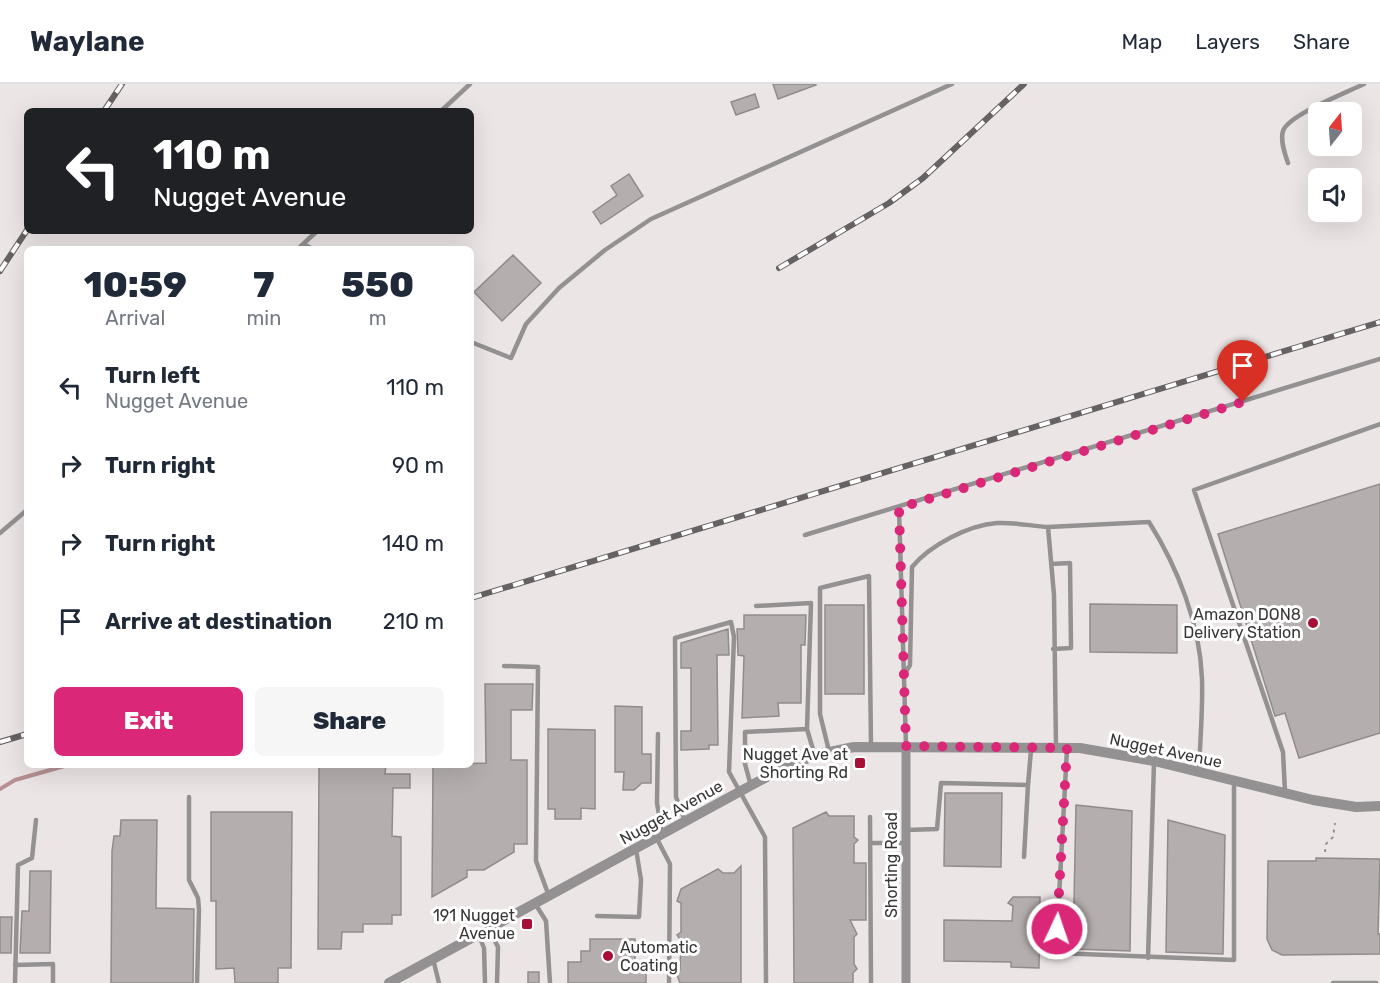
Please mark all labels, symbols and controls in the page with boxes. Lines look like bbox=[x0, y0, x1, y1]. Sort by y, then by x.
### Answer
text: Waylane bbox=[30, 25, 145, 58]
text: Map bbox=[1121, 29, 1162, 54]
text: Layers bbox=[1195, 29, 1260, 54]
text: Share bbox=[1293, 29, 1350, 54]
north arrow bbox=[1308, 102, 1362, 156]
map controls bbox=[1308, 102, 1362, 222]
text: 110 m bbox=[153, 130, 271, 180]
icon: left bbox=[54, 132, 132, 210]
button: sound bbox=[1308, 168, 1362, 222]
text: Nugget Avenue bbox=[153, 181, 346, 213]
text: 10:59 bbox=[84, 263, 187, 306]
text: 7 bbox=[253, 263, 275, 306]
text: 550 bbox=[341, 263, 414, 306]
text: Arrival bbox=[105, 306, 165, 330]
text: min bbox=[247, 306, 281, 330]
text: m bbox=[369, 306, 387, 330]
pin bbox=[1217, 340, 1268, 402]
icon: arrive bbox=[1226, 349, 1259, 382]
text: Turn left bbox=[105, 362, 200, 389]
icon: left bbox=[54, 371, 87, 404]
text: 110 m bbox=[386, 374, 444, 401]
text: Nugget Avenue bbox=[105, 389, 248, 413]
icon: right bbox=[54, 449, 87, 482]
text: Turn right bbox=[105, 452, 215, 479]
text: 90 m bbox=[392, 452, 444, 479]
icon: right bbox=[54, 527, 87, 560]
text: Turn right bbox=[105, 530, 215, 557]
text: 140 m bbox=[382, 530, 444, 557]
icon: arrive bbox=[54, 605, 87, 638]
place label: Amazon DON8 Delivery Station bbox=[1183, 605, 1301, 642]
text: Arrive at destination bbox=[105, 608, 332, 635]
text: 210 m bbox=[383, 608, 444, 635]
marker: Amazon DON8 Delivery Station bbox=[1306, 616, 1320, 630]
button: Exit bbox=[54, 687, 243, 756]
button: Share bbox=[255, 687, 444, 756]
street label: Nugget Avenue bbox=[1108, 729, 1224, 772]
place label: Nugget Ave at Shorting Rd bbox=[743, 745, 848, 782]
marker: Nugget Ave at Shorting Rd bbox=[853, 756, 867, 770]
street label: Nugget Avenue bbox=[617, 776, 726, 849]
street label: Shorting Road bbox=[882, 812, 901, 918]
position arrow bbox=[1025, 897, 1089, 961]
place label: 191 Nugget Avenue bbox=[433, 906, 515, 943]
marker: 191 Nugget Avenue bbox=[520, 917, 534, 931]
place label: Automatic Coating bbox=[620, 938, 698, 975]
marker: Automatic Coating bbox=[601, 949, 615, 963]

